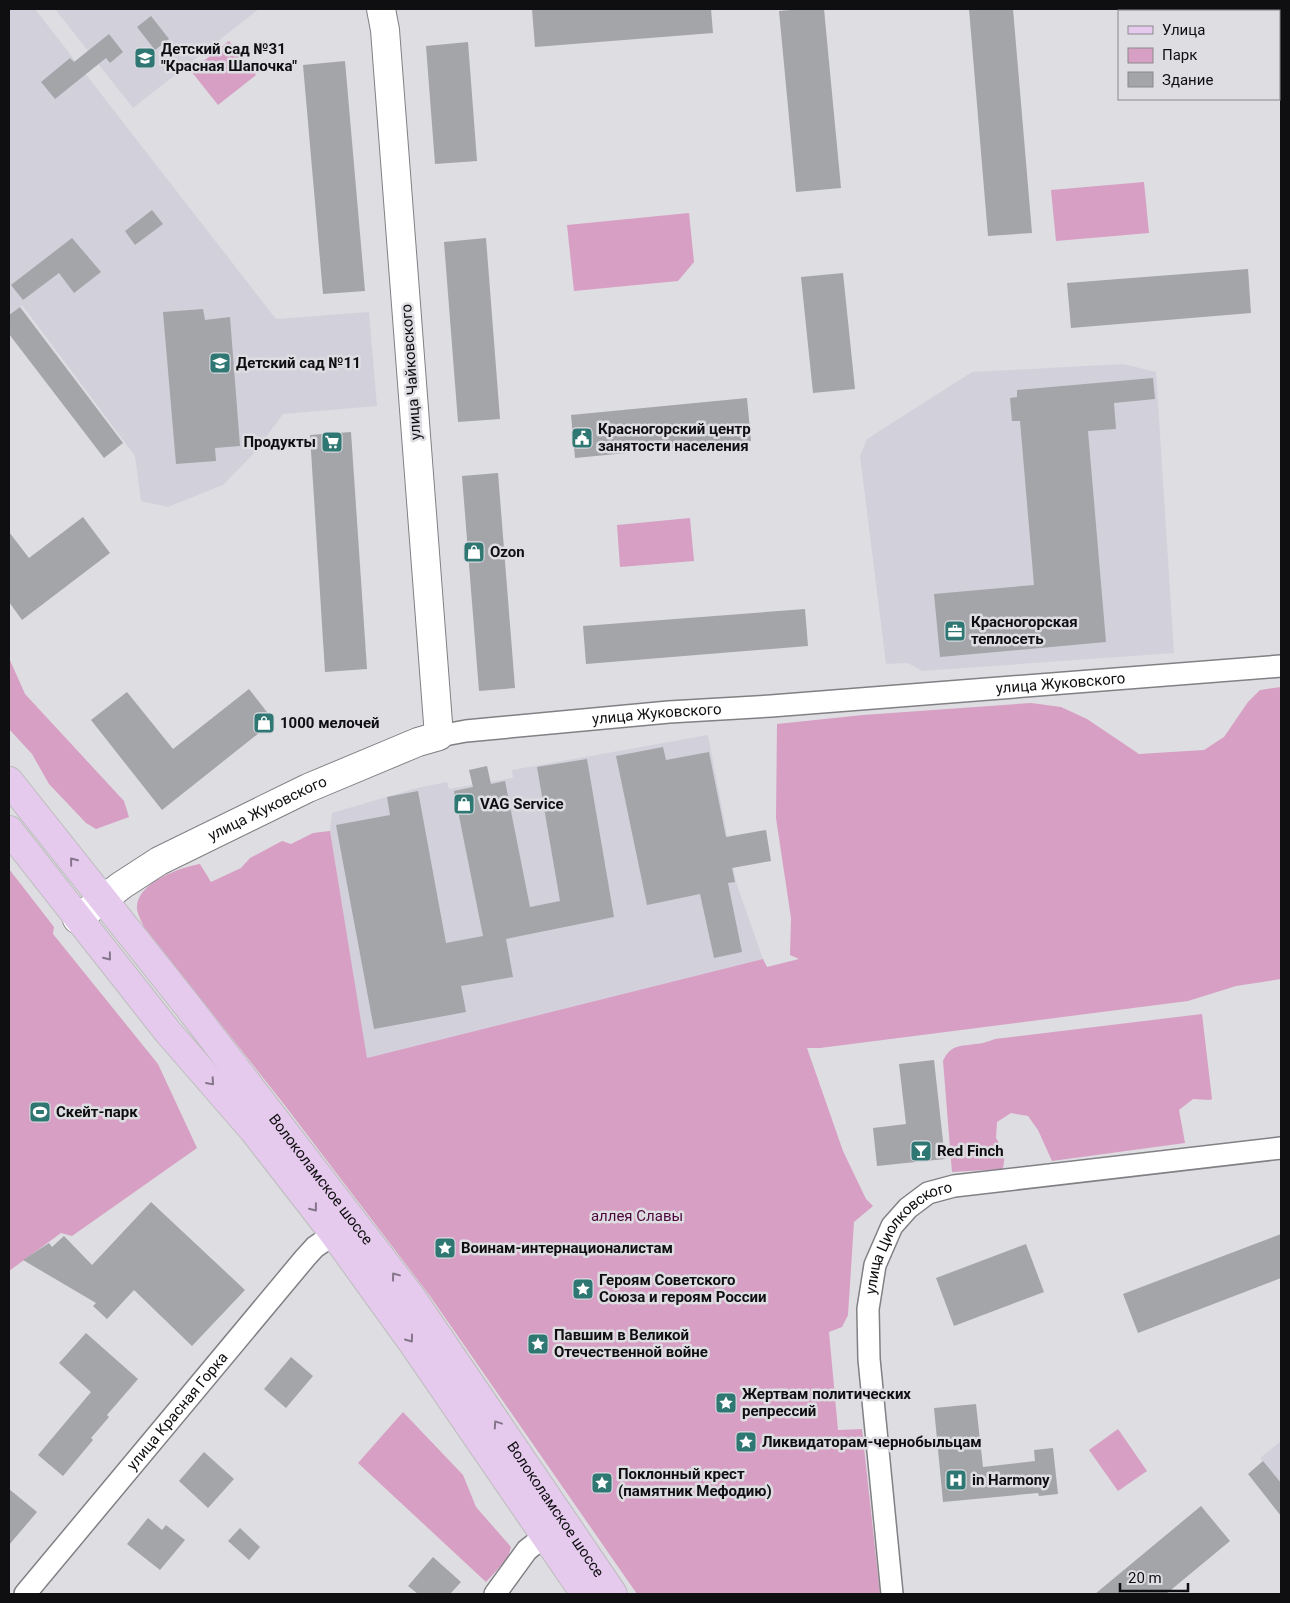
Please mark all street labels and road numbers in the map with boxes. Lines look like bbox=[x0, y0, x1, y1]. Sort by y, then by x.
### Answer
street label: улица Чайковского bbox=[397, 303, 425, 441]
street label: улица Жуковского bbox=[995, 669, 1126, 697]
street label: улица Жуковского bbox=[591, 700, 722, 728]
street label: улица Жуковского bbox=[205, 772, 329, 845]
street label: Волоколамское шоссе bbox=[265, 1111, 377, 1248]
street label: улица Циолковского bbox=[861, 1178, 954, 1296]
street label: улица Красная Горка bbox=[123, 1349, 232, 1474]
street label: Волоколамское шоссе bbox=[503, 1438, 608, 1581]

